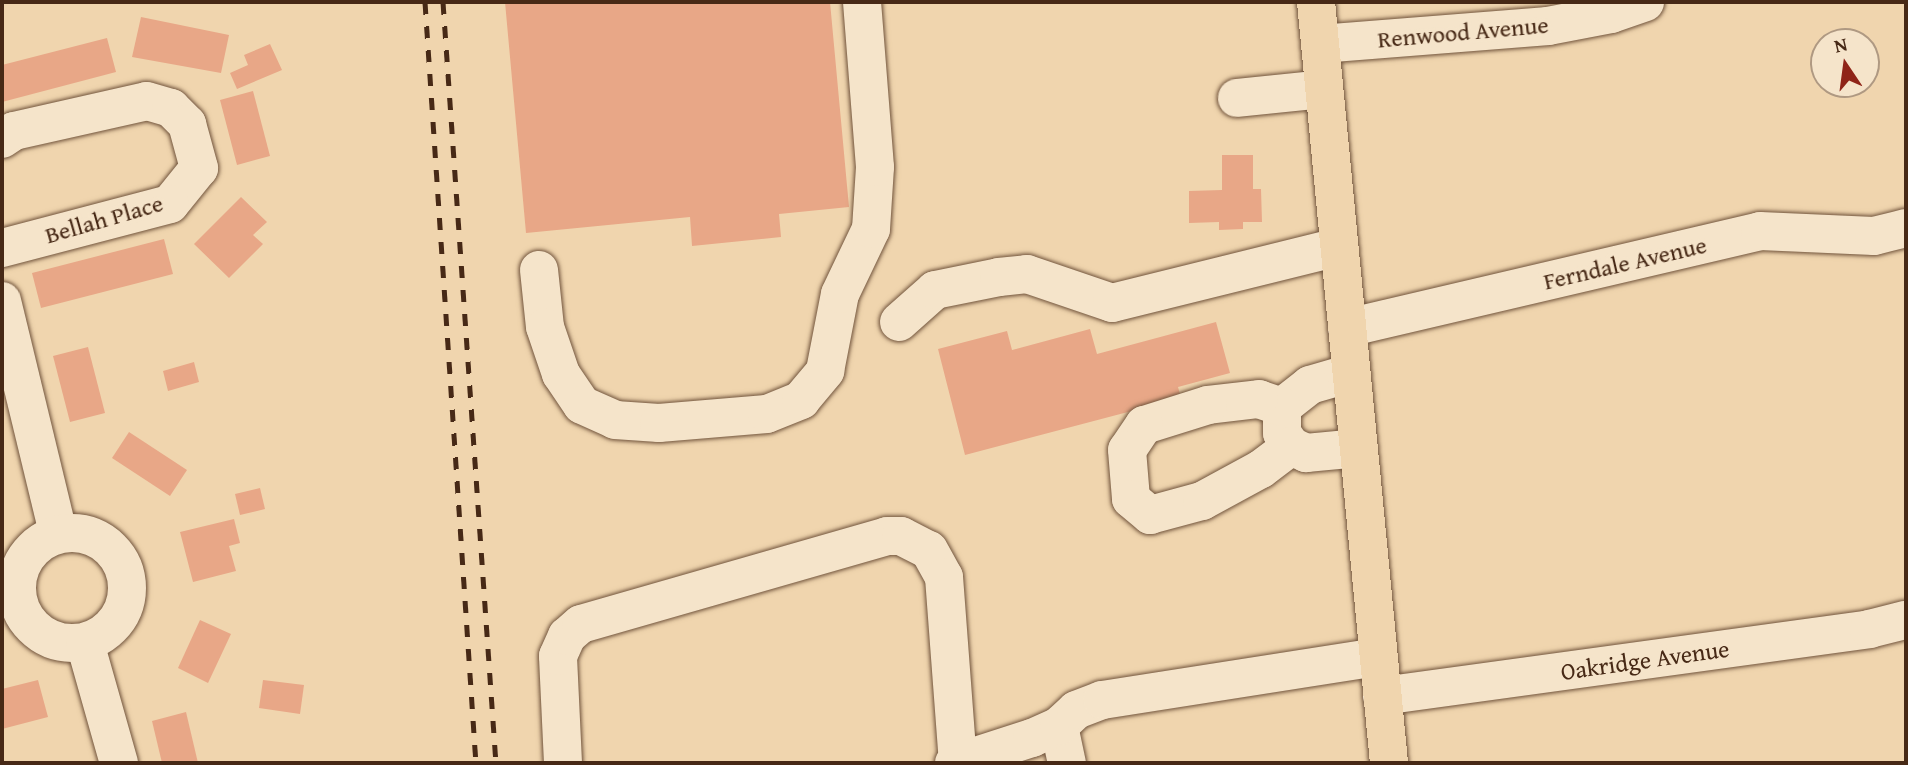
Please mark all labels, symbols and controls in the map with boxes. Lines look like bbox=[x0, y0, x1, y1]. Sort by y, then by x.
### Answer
street label: Renwood Avenue bbox=[1376, 10, 1550, 54]
north arrow bbox=[1810, 28, 1880, 98]
text: N bbox=[1831, 29, 1850, 60]
street label: Bellah Place bbox=[42, 188, 166, 250]
street label: Ferndale Avenue bbox=[1541, 230, 1709, 296]
street label: Oakridge Avenue bbox=[1559, 634, 1731, 686]

